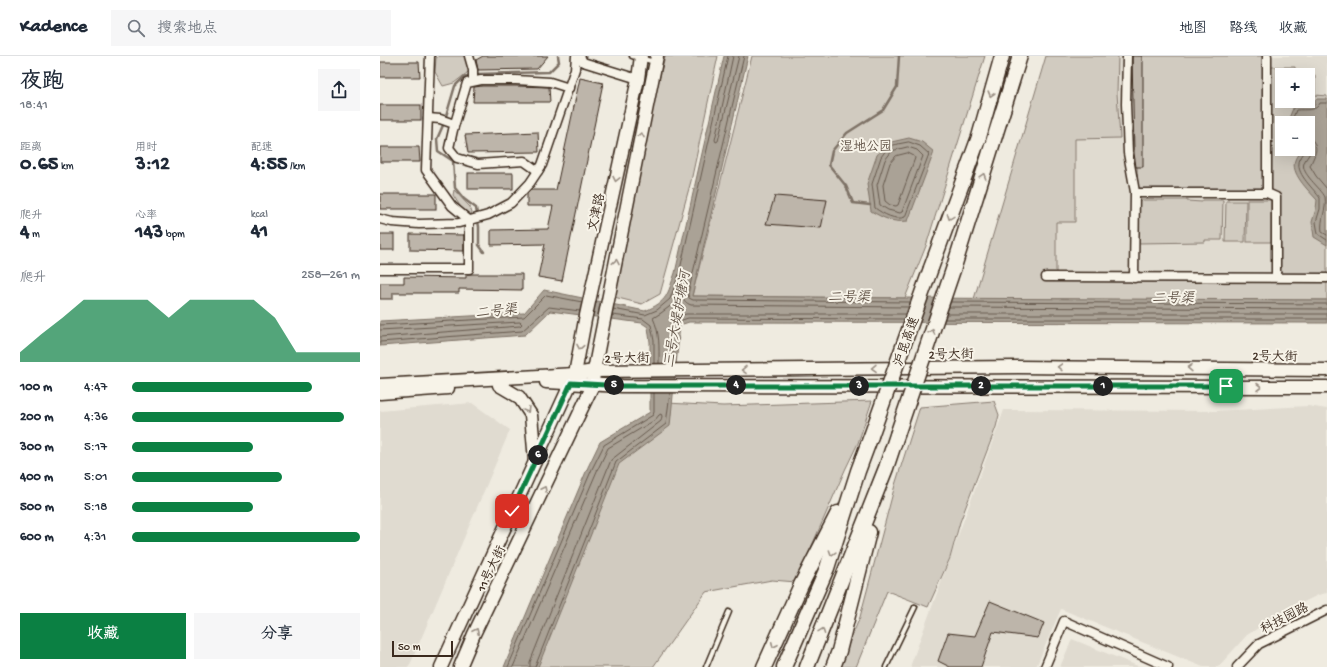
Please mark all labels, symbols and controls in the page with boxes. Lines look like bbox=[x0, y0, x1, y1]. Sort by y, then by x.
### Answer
search box bbox=[111, 10, 391, 46]
text: Kadence bbox=[20, 16, 87, 39]
icon: search bbox=[125, 17, 147, 39]
text: 搜索地点 bbox=[157, 20, 217, 38]
text: 地图 bbox=[1179, 21, 1207, 38]
text: 路线 bbox=[1229, 21, 1257, 38]
text: 收藏 bbox=[1279, 21, 1307, 38]
map controls bbox=[1275, 68, 1315, 156]
button: + bbox=[1275, 68, 1315, 108]
button: share bbox=[318, 69, 360, 111]
text: 夜跑 bbox=[20, 70, 64, 96]
one-way arrow bbox=[987, 90, 996, 97]
text: 18:41 bbox=[20, 98, 48, 113]
button: − bbox=[1275, 116, 1315, 156]
one-way arrow bbox=[636, 131, 644, 138]
park label: 湿地公园 bbox=[840, 139, 892, 155]
text: 距离 bbox=[20, 142, 42, 154]
text: 用时 bbox=[135, 142, 157, 154]
text: 配速 bbox=[251, 142, 273, 154]
text: 0.65 bbox=[20, 154, 58, 177]
text: 3:12 bbox=[135, 154, 170, 177]
text: 4:55 bbox=[251, 154, 287, 177]
text: km bbox=[58, 161, 74, 173]
text: /km bbox=[287, 161, 305, 173]
one-way arrow bbox=[978, 173, 987, 180]
one-way arrow bbox=[613, 176, 621, 182]
street label: 文津路 bbox=[585, 192, 609, 233]
text: kcal bbox=[251, 209, 268, 221]
text: 爬升 bbox=[20, 210, 42, 222]
text: 心率 bbox=[135, 210, 157, 222]
one-way arrow bbox=[946, 213, 955, 220]
text: 41 bbox=[251, 221, 268, 244]
text: 4 bbox=[20, 222, 29, 245]
text: 143 bbox=[135, 222, 163, 245]
text: m bbox=[29, 229, 40, 241]
text: bpm bbox=[163, 229, 185, 241]
one-way arrow bbox=[612, 259, 620, 265]
text: 258–261 m bbox=[301, 268, 360, 283]
water label: 三号大堤护塘河 bbox=[661, 268, 696, 369]
text: 爬升 bbox=[20, 271, 46, 286]
water label: 二号渠 bbox=[828, 289, 871, 307]
water label: 二号渠 bbox=[1152, 290, 1195, 308]
water label: 二号渠 bbox=[474, 301, 519, 323]
street label: 沪昆高速 bbox=[890, 315, 923, 369]
one-way arrow bbox=[927, 329, 936, 336]
one-way arrow bbox=[576, 344, 585, 350]
street label: 2号大街 bbox=[928, 347, 974, 363]
street label: 2号大街 bbox=[1252, 349, 1298, 365]
street label: 2号大街 bbox=[604, 351, 650, 367]
one-way arrow bbox=[1057, 363, 1063, 371]
one-way arrow bbox=[871, 364, 877, 372]
one-way arrow bbox=[1187, 364, 1193, 373]
one-way arrow bbox=[741, 366, 747, 374]
pin bbox=[1209, 369, 1243, 403]
pin: 5 bbox=[604, 375, 624, 395]
pin: 4 bbox=[726, 375, 746, 395]
icon: arrive bbox=[1215, 375, 1237, 397]
pin: 3 bbox=[849, 376, 869, 396]
pin: 2 bbox=[971, 376, 991, 396]
pin: 1 bbox=[1093, 376, 1113, 396]
text: 5 bbox=[611, 379, 617, 391]
text: 4 bbox=[733, 379, 739, 391]
text: 100 m bbox=[20, 380, 52, 395]
text: 4:47 bbox=[84, 380, 107, 395]
text: 3 bbox=[856, 380, 862, 392]
text: 2 bbox=[978, 380, 984, 392]
text: 1 bbox=[1101, 380, 1105, 392]
one-way arrow bbox=[1256, 383, 1262, 391]
one-way arrow bbox=[522, 406, 530, 413]
text: 200 m bbox=[20, 410, 53, 425]
text: 4:36 bbox=[84, 410, 108, 425]
text: 300 m bbox=[20, 440, 54, 455]
text: 5:17 bbox=[84, 440, 107, 455]
pin: 6 bbox=[528, 445, 548, 465]
text: 6 bbox=[535, 449, 541, 461]
text: 400 m bbox=[20, 470, 53, 485]
text: 5:01 bbox=[84, 470, 108, 485]
one-way arrow bbox=[539, 485, 547, 493]
pin bbox=[495, 494, 529, 528]
text: 500 m bbox=[20, 500, 54, 515]
text: 5:18 bbox=[84, 500, 107, 515]
icon: check bbox=[501, 500, 523, 522]
text: 600 m bbox=[20, 530, 54, 545]
text: 4:31 bbox=[84, 530, 106, 545]
street label: 11号大街 bbox=[473, 543, 510, 596]
one-way arrow bbox=[828, 549, 837, 556]
street label: 科技园路 bbox=[1258, 600, 1312, 638]
button: 收藏 bbox=[20, 613, 186, 659]
button: 分享 bbox=[194, 613, 360, 659]
one-way arrow bbox=[471, 628, 479, 636]
one-way arrow bbox=[818, 628, 826, 635]
scale bar bbox=[392, 639, 453, 658]
one-way arrow bbox=[771, 640, 779, 648]
text: 50 m bbox=[398, 642, 420, 654]

